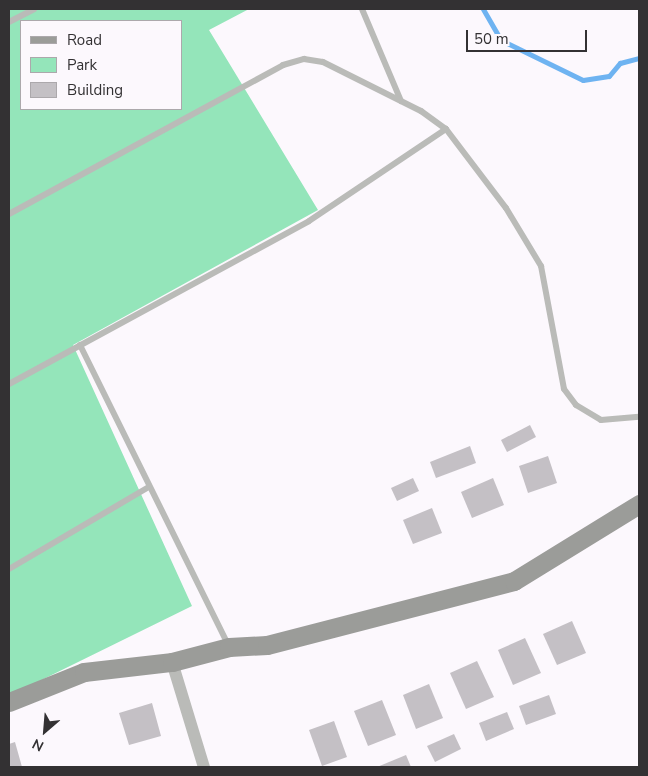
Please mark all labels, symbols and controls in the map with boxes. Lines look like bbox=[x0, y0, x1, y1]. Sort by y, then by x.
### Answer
legend bbox=[20, 20, 182, 110]
scale bar bbox=[468, 20, 589, 52]
text: 50 m bbox=[474, 29, 509, 49]
text: Road bbox=[67, 30, 102, 50]
text: Park bbox=[67, 55, 97, 75]
text: Building bbox=[67, 80, 123, 100]
north arrow bbox=[20, 706, 70, 756]
text: N bbox=[29, 734, 47, 756]

